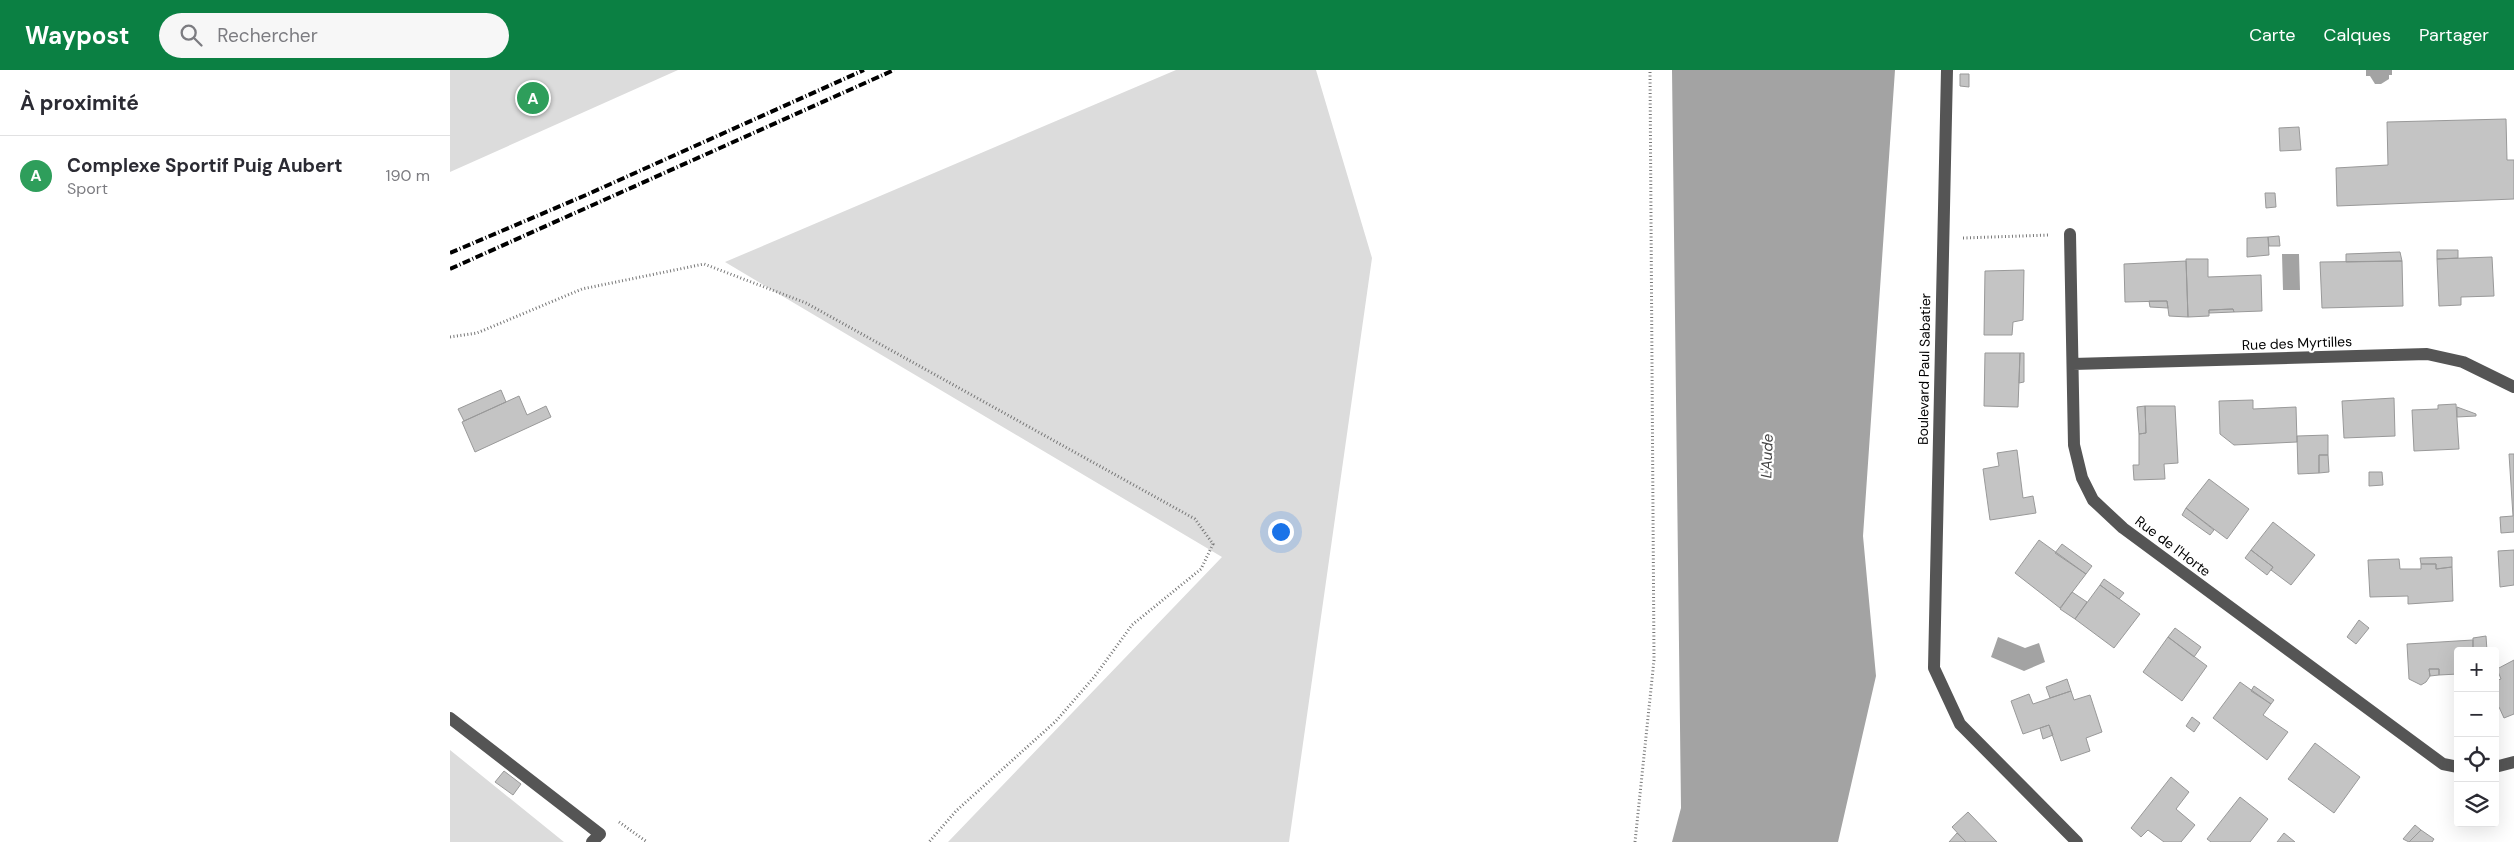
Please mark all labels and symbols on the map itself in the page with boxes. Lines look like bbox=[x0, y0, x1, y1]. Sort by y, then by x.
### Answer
pin: A bbox=[517, 79, 549, 117]
street label: Boulevard Paul Sabatier bbox=[1914, 293, 1934, 445]
street label: Rue des Myrtilles bbox=[2242, 332, 2352, 354]
water label: L'Aude bbox=[1756, 433, 1778, 479]
street label: Rue de l'Horte bbox=[2132, 512, 2214, 580]
your location bbox=[1268, 519, 1294, 545]

